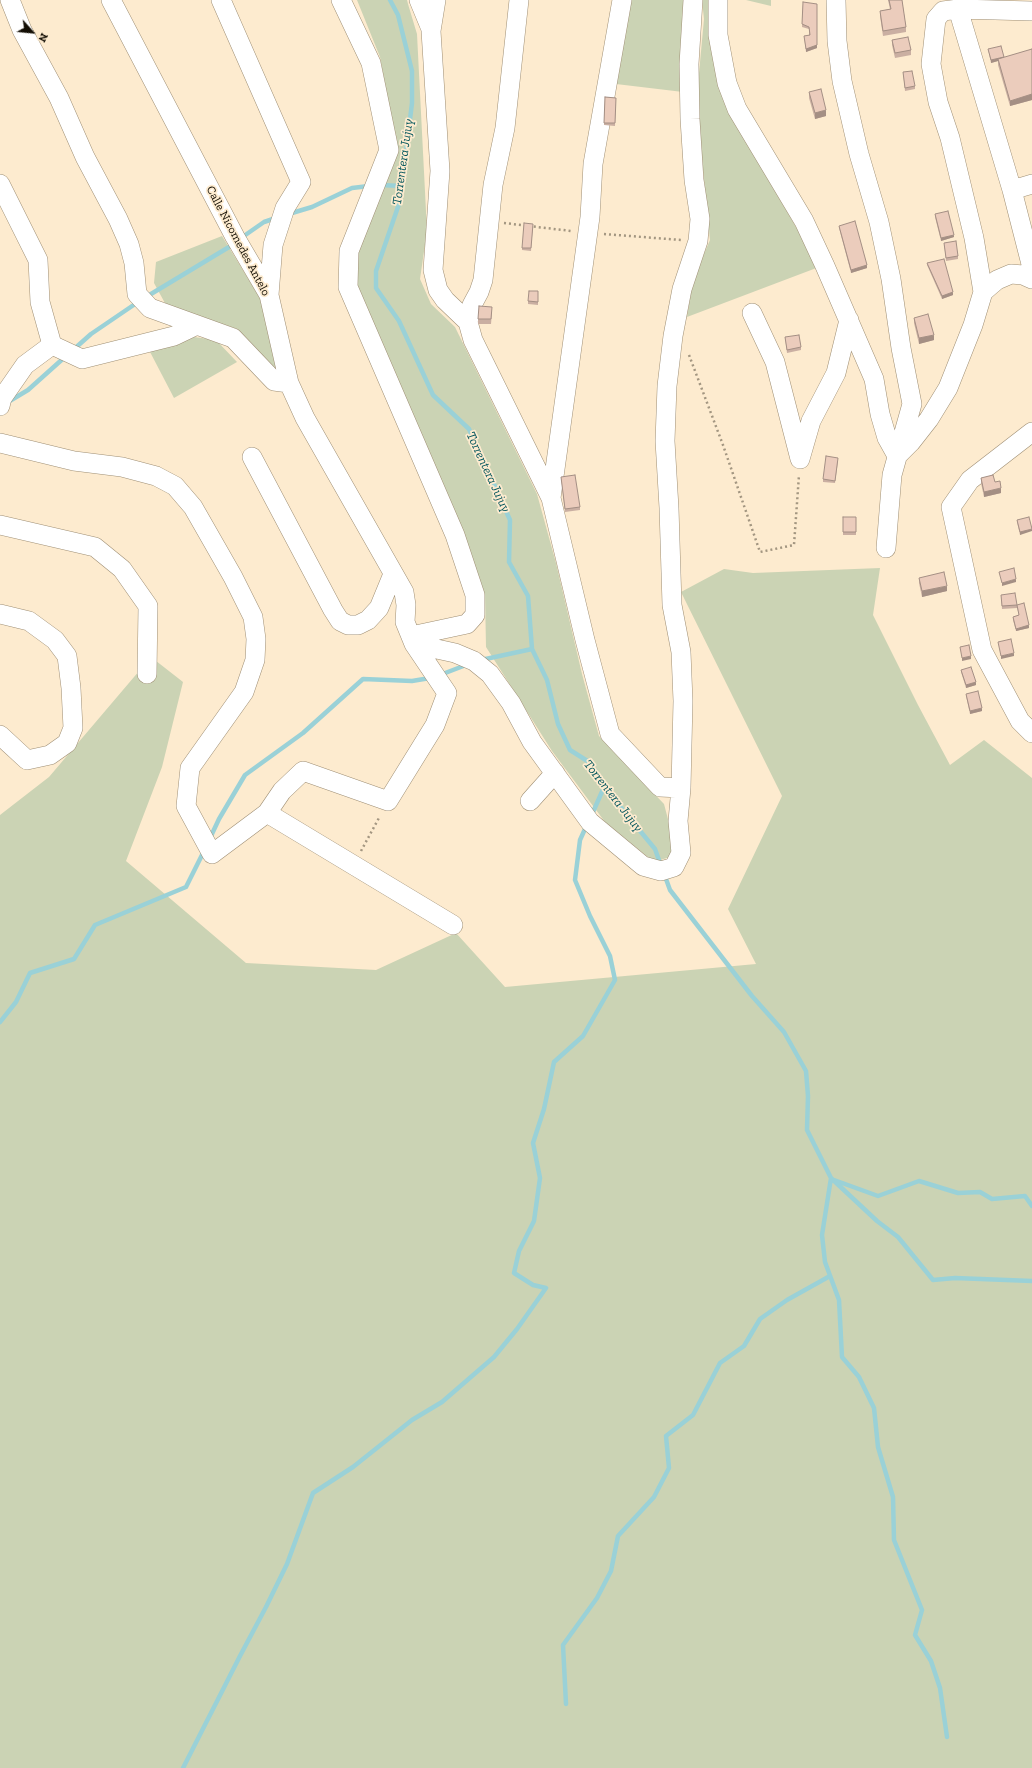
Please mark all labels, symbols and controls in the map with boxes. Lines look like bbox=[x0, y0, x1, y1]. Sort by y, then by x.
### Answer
north arrow bbox=[12, 12, 52, 52]
text: N bbox=[35, 31, 51, 44]
water label: Torrentera Jujuy bbox=[389, 118, 417, 206]
street label: Calle Nicomedes Antelo bbox=[203, 184, 273, 298]
water label: Torrentera Jujuy bbox=[463, 429, 513, 515]
water label: Torrentera Jujuy bbox=[580, 757, 646, 835]

